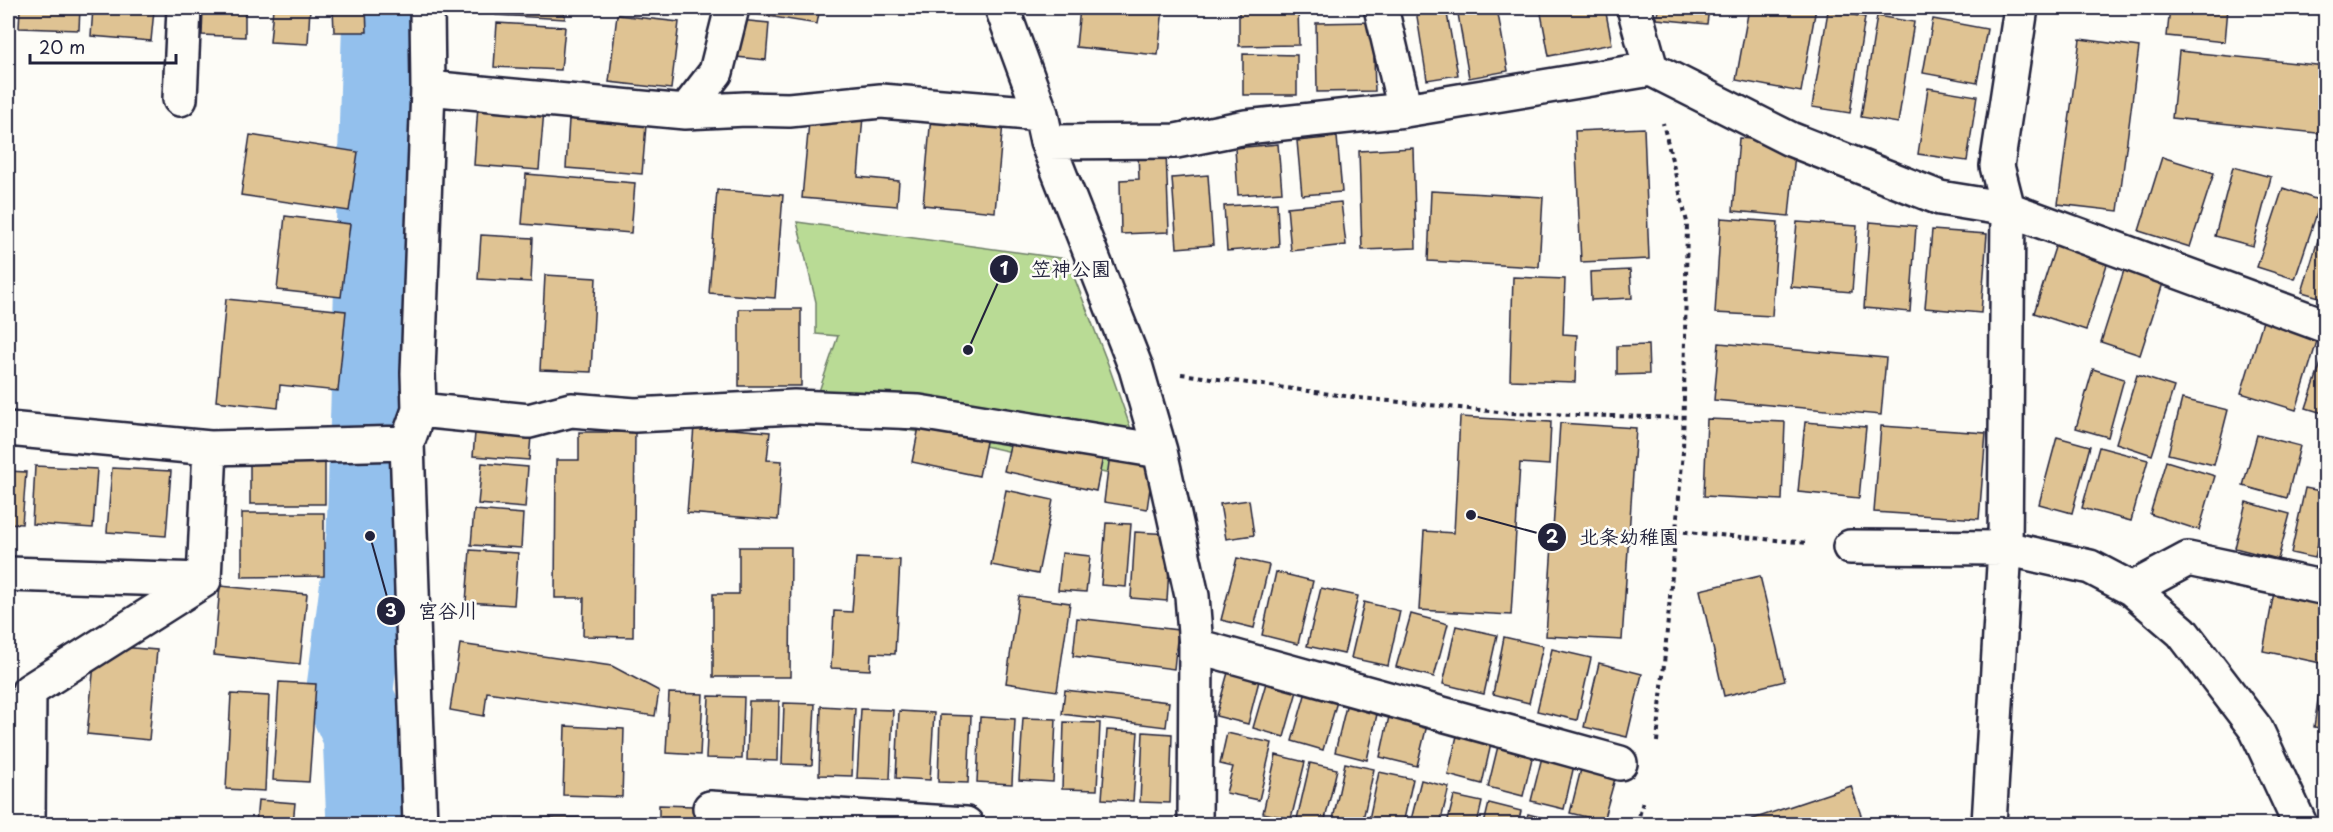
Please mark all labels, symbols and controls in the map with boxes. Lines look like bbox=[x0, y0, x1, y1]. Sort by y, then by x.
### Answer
scale bar bbox=[30, 27, 176, 65]
text: 20 m bbox=[39, 33, 85, 60]
callout: 笠神公園 bbox=[989, 250, 1123, 288]
text: 笠神公園 bbox=[1031, 253, 1111, 283]
text: 1 bbox=[1000, 254, 1009, 281]
callout: 北条幼稚園 bbox=[1537, 518, 1691, 556]
text: 北条幼稚園 bbox=[1579, 521, 1679, 551]
text: 2 bbox=[1546, 522, 1559, 549]
callout: 宮谷川 bbox=[376, 592, 490, 630]
text: 宮谷川 bbox=[418, 595, 478, 625]
text: 3 bbox=[385, 596, 397, 623]

